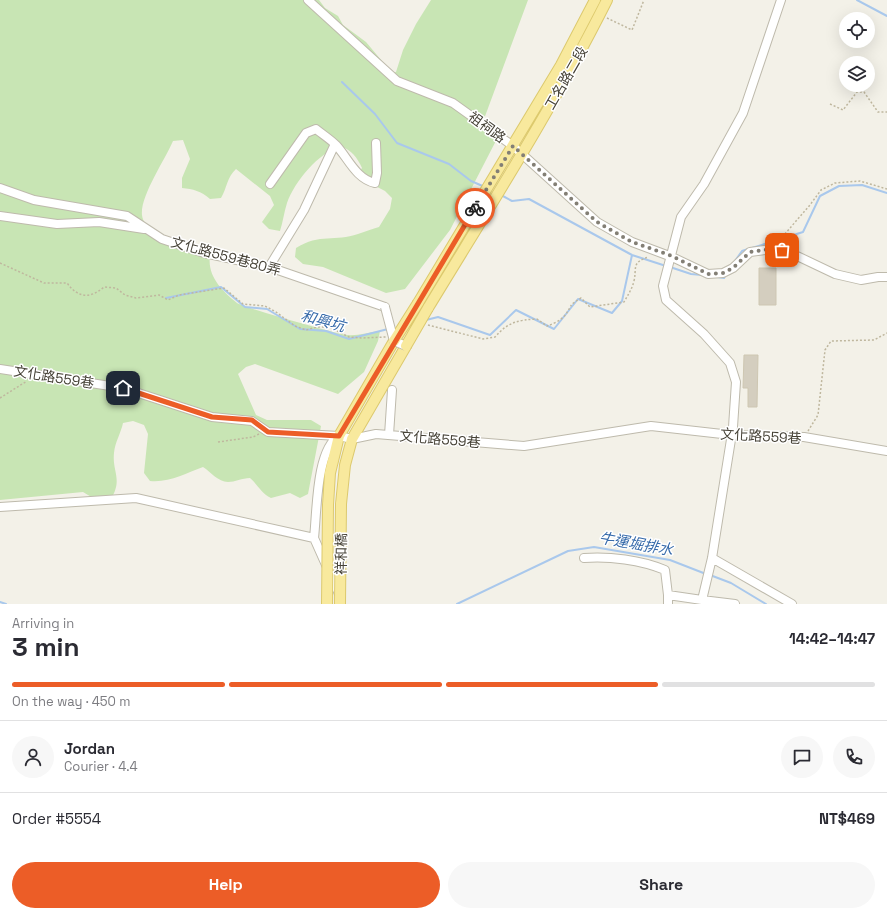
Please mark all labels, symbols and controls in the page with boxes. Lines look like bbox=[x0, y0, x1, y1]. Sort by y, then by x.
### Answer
map controls bbox=[839, 12, 875, 92]
button: locate bbox=[839, 12, 875, 48]
street label: 工名路二段 bbox=[541, 43, 591, 113]
button: layers bbox=[839, 56, 875, 92]
street label: 祖祠路 bbox=[465, 107, 509, 147]
courier bbox=[455, 188, 495, 228]
icon: bike bbox=[464, 197, 486, 219]
street label: 文化路559巷80弄 bbox=[169, 233, 283, 279]
pin bbox=[765, 233, 799, 267]
icon: bag bbox=[771, 239, 793, 261]
water label: 和興坑 bbox=[299, 306, 349, 336]
street label: 文化路559巷 bbox=[12, 362, 96, 392]
pin bbox=[106, 371, 140, 405]
icon: home bbox=[112, 377, 134, 399]
street label: 文化路559巷 bbox=[720, 425, 802, 447]
street label: 文化路559巷 bbox=[399, 426, 481, 452]
water label: 牛運堀排水 bbox=[597, 528, 676, 560]
street label: 祥和橋 bbox=[332, 533, 350, 575]
text: Arriving in bbox=[12, 615, 74, 632]
text: 14:42–14:47 bbox=[789, 629, 875, 648]
text: 3 min bbox=[12, 630, 80, 664]
text: On the way · 450 m bbox=[12, 693, 130, 710]
button: person bbox=[12, 736, 54, 778]
button: chat bbox=[781, 736, 823, 778]
button: phone bbox=[833, 736, 875, 778]
text: Jordan bbox=[64, 739, 115, 758]
text: Courier · 4.4 bbox=[64, 758, 138, 775]
text: Order #5554 bbox=[12, 809, 101, 828]
text: NT$469 bbox=[819, 809, 875, 828]
button: Help bbox=[12, 862, 440, 908]
button: Share bbox=[448, 862, 875, 908]

